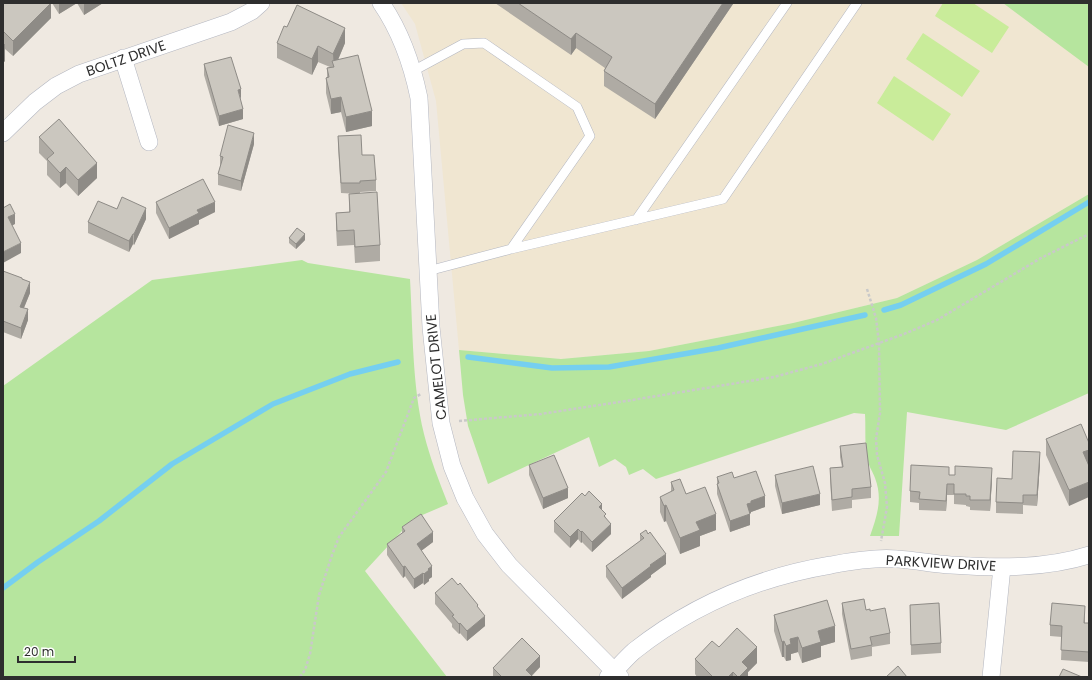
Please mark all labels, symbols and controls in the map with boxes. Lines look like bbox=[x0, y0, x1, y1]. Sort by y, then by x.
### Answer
street label: BOLTZ DRIVE bbox=[83, 35, 169, 81]
street label: CAMELOT DRIVE bbox=[420, 313, 452, 421]
street label: PARKVIEW DRIVE bbox=[885, 550, 997, 576]
scale bar bbox=[18, 638, 75, 664]
text: 20 m bbox=[24, 643, 54, 660]

